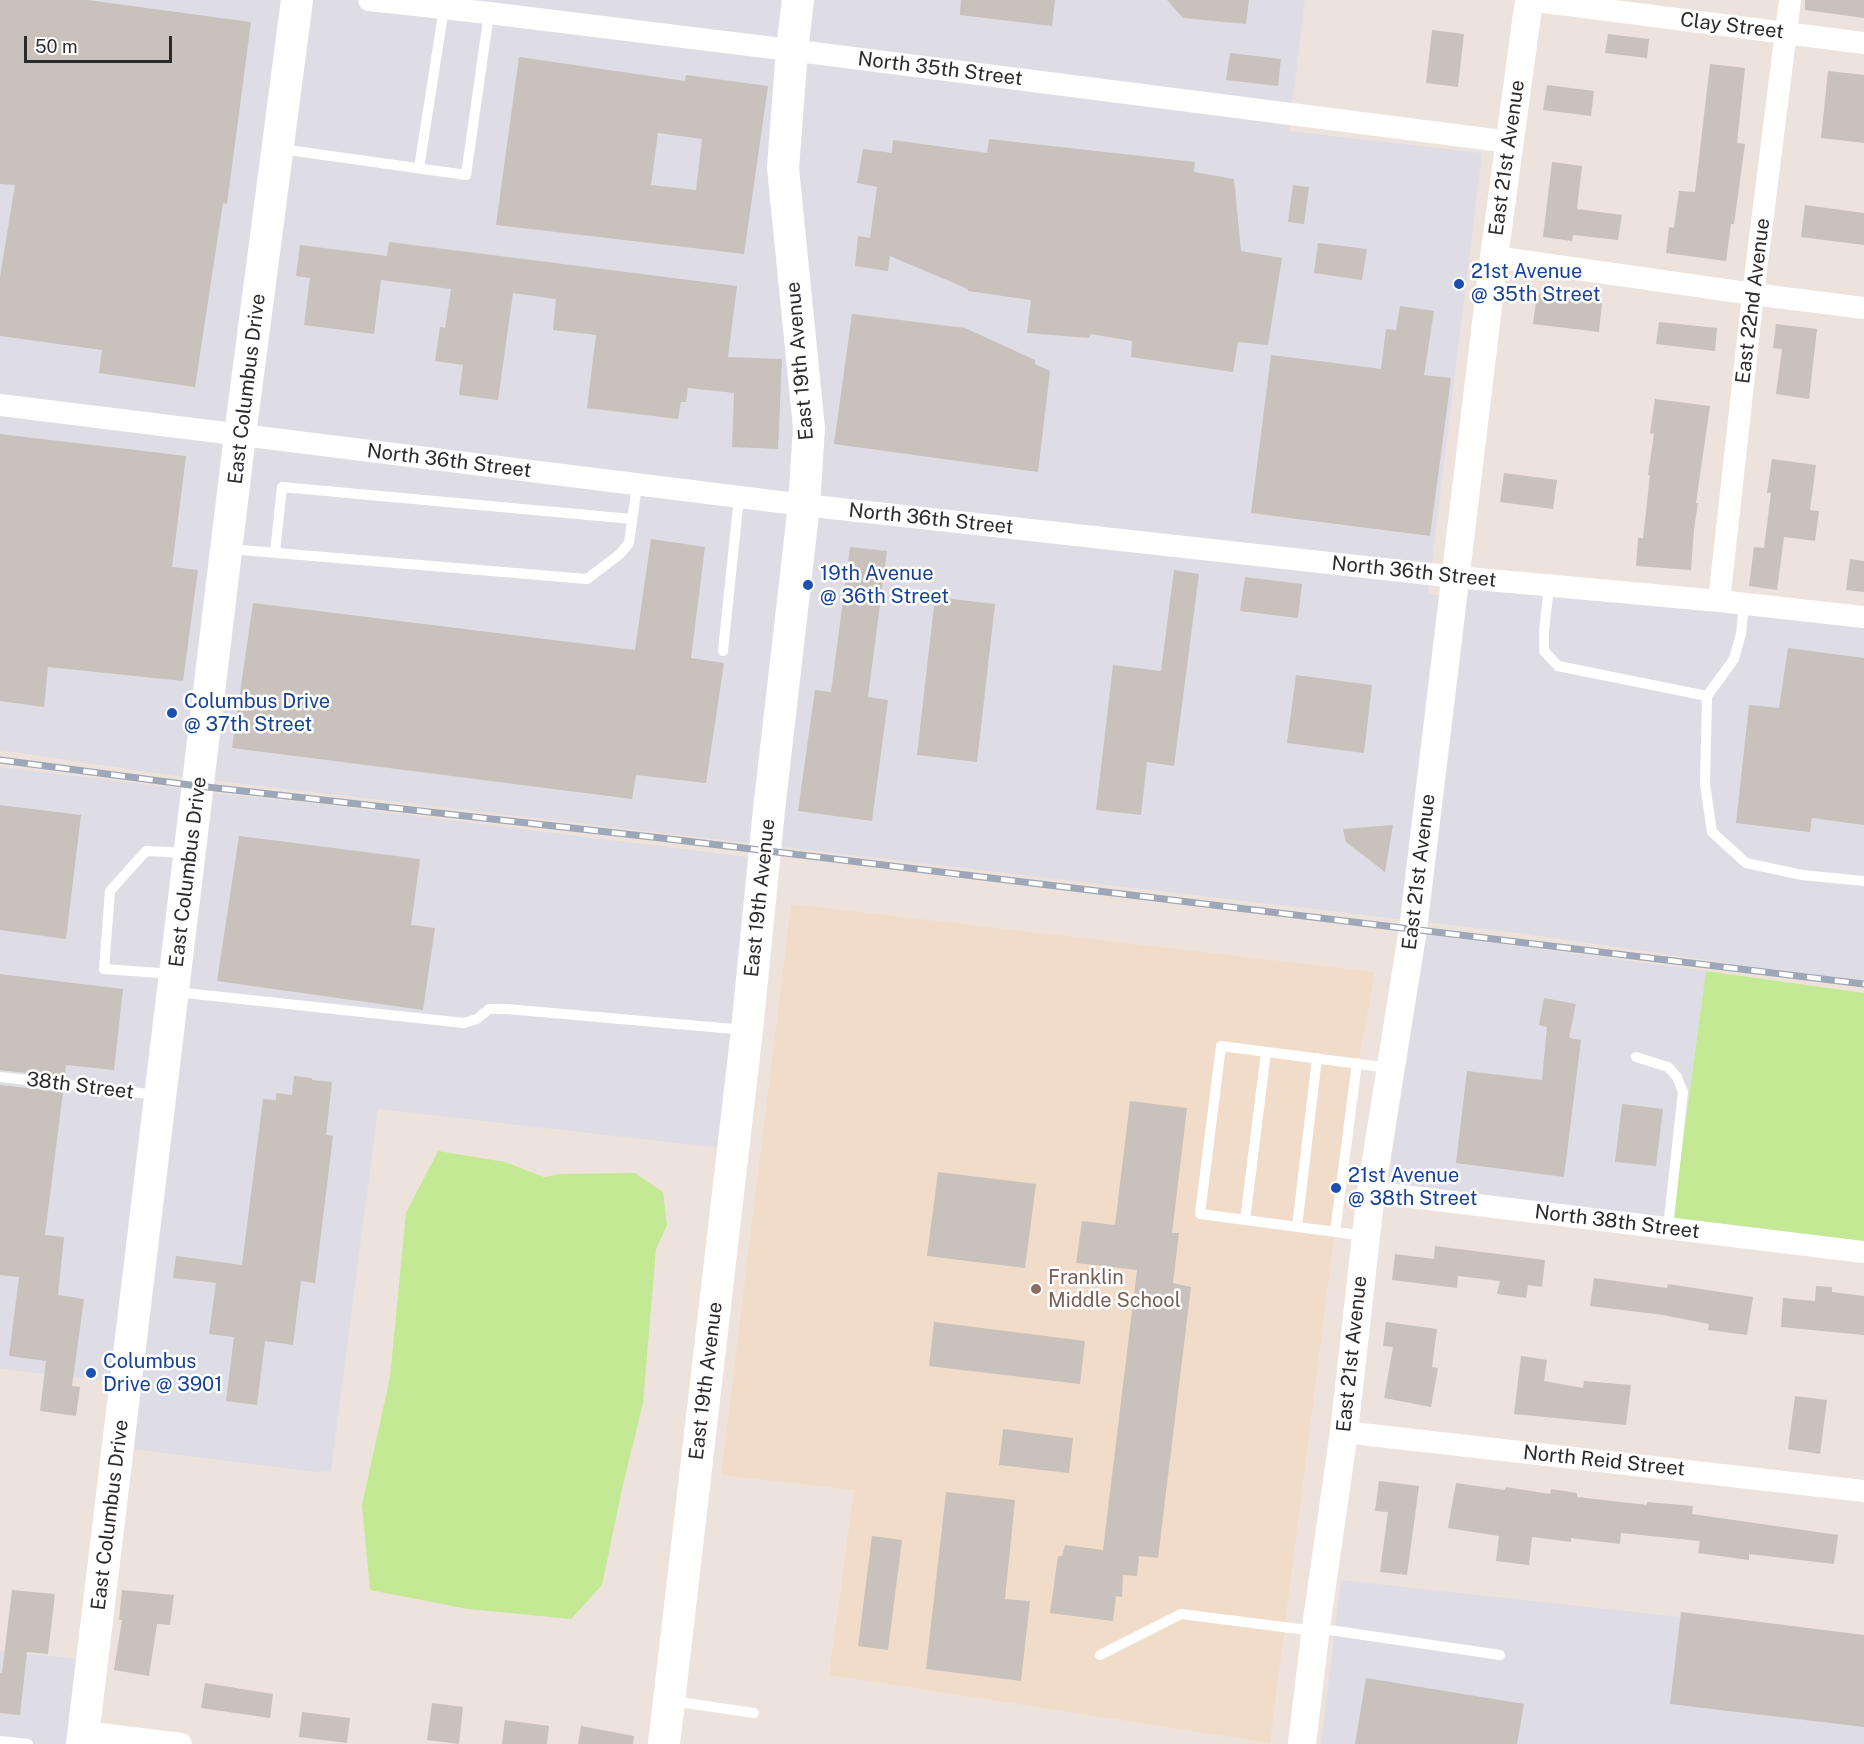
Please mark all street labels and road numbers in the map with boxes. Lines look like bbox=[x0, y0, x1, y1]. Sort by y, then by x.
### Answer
street label: Clay Street bbox=[1679, 8, 1785, 44]
street label: North 35th Street bbox=[856, 47, 1024, 91]
street label: East 21st Avenue bbox=[1484, 79, 1530, 237]
street label: East 22nd Avenue bbox=[1731, 217, 1775, 385]
street label: East 19th Avenue bbox=[781, 281, 819, 441]
street label: East Columbus Drive bbox=[223, 292, 271, 486]
street label: North 36th Street bbox=[365, 439, 533, 483]
street label: North 36th Street bbox=[847, 498, 1015, 540]
street label: North 36th Street bbox=[1330, 551, 1498, 593]
street label: East Columbus Drive bbox=[164, 775, 212, 969]
street label: East 21st Avenue bbox=[1398, 793, 1440, 951]
street label: East 19th Avenue bbox=[740, 818, 780, 978]
street label: 38th Street bbox=[25, 1068, 135, 1104]
street label: North 38th Street bbox=[1533, 1200, 1701, 1244]
street label: East 21st Avenue bbox=[1332, 1275, 1372, 1433]
street label: East 19th Avenue bbox=[684, 1301, 728, 1461]
street label: East Columbus Drive bbox=[86, 1418, 134, 1612]
street label: North Reid Street bbox=[1522, 1441, 1686, 1481]

